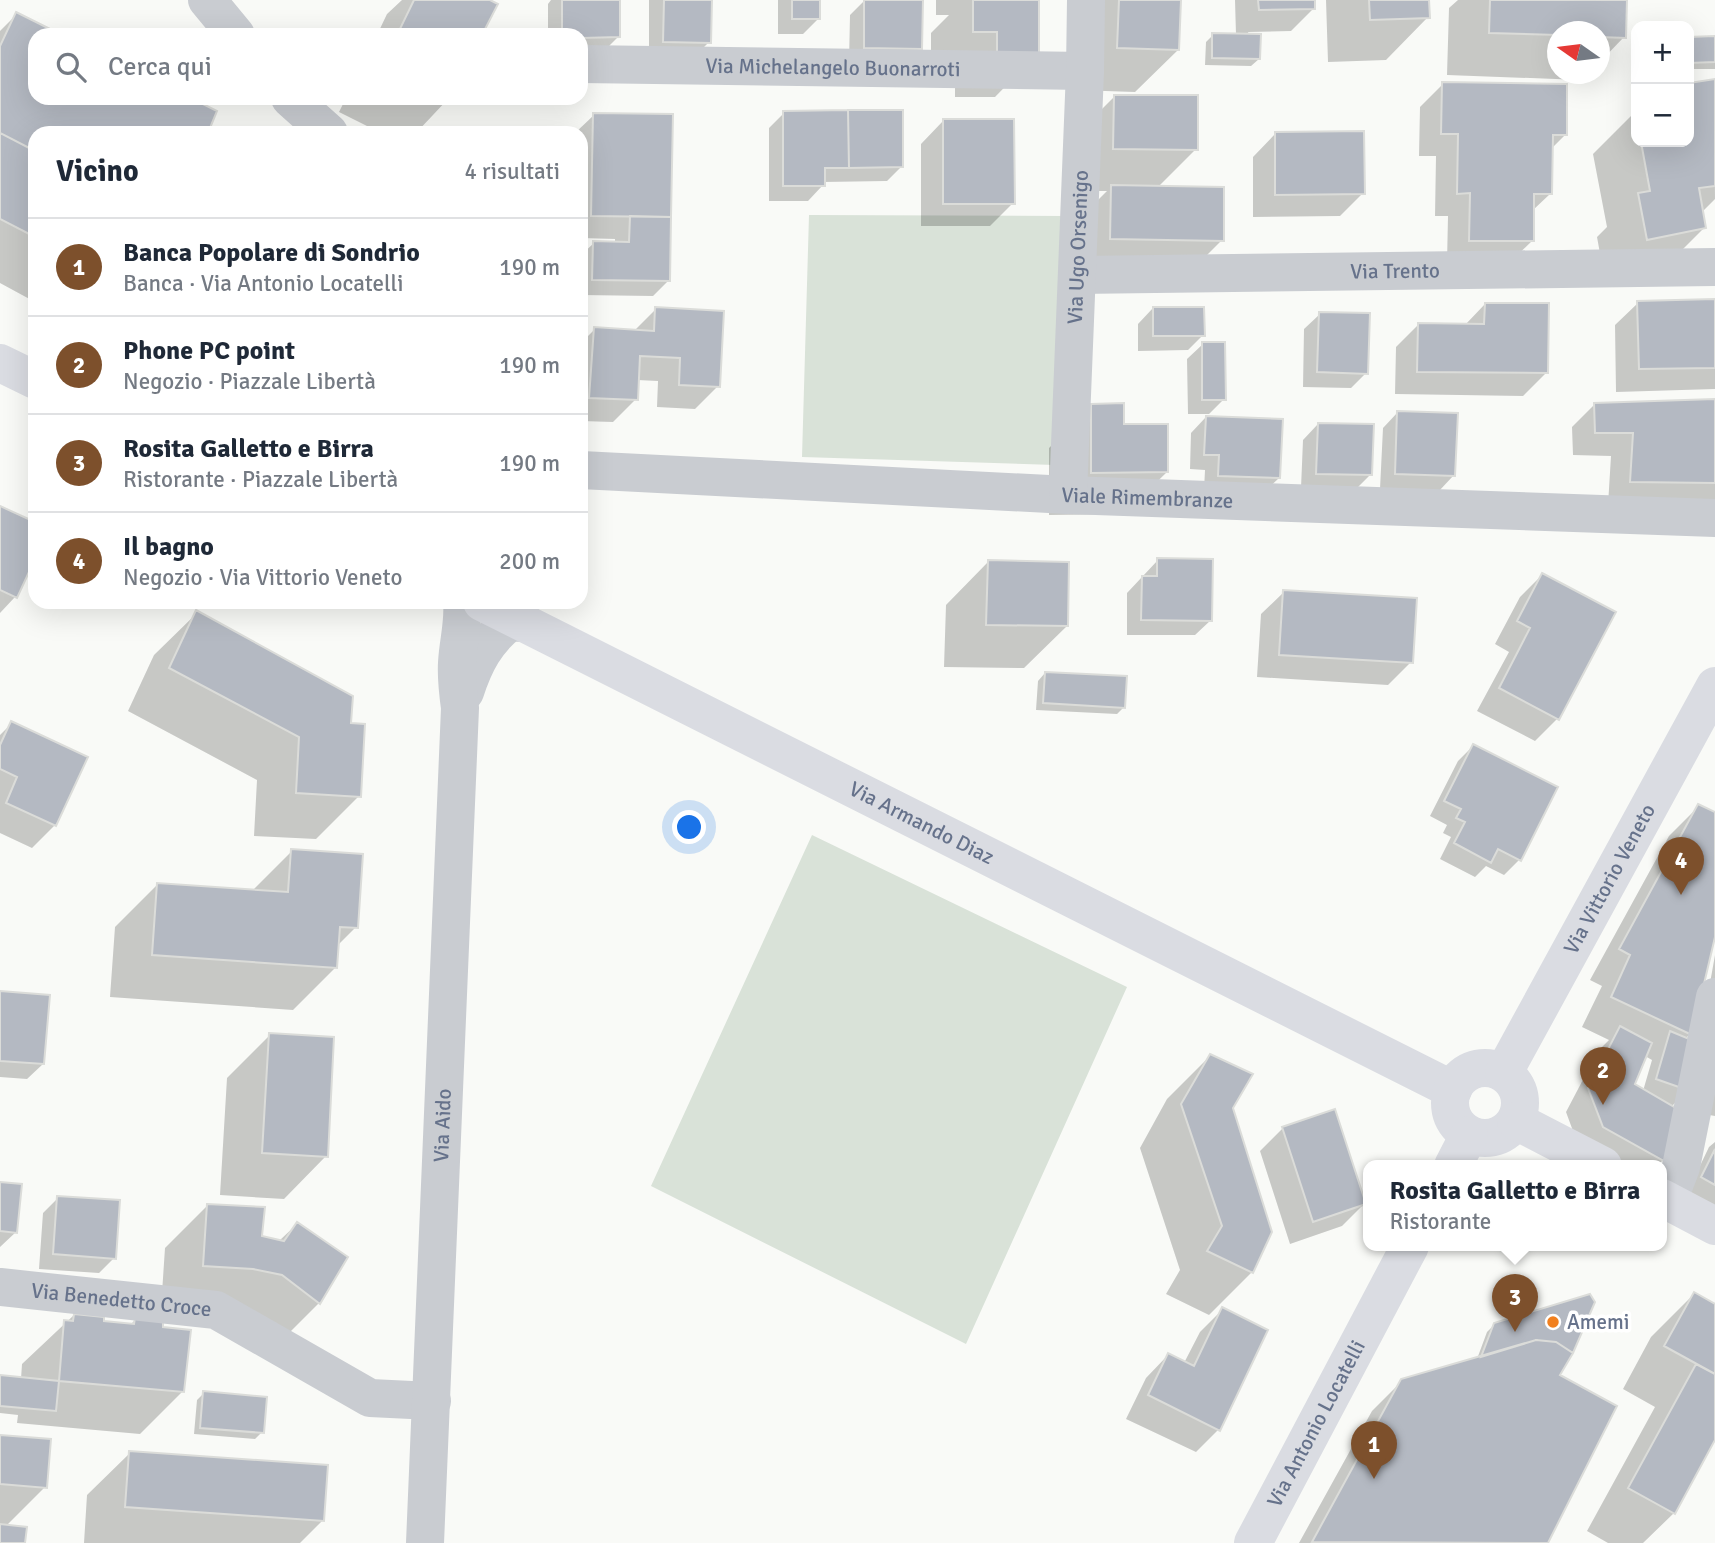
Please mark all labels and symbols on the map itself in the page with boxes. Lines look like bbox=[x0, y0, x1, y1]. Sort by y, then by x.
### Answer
north arrow bbox=[1547, 21, 1610, 84]
street label: Via Michelangelo Buonarroti bbox=[705, 53, 961, 82]
street label: Via Ugo Orsenigo bbox=[1062, 170, 1094, 325]
street label: Via Trento bbox=[1350, 257, 1440, 285]
street label: Viale Rimembranze bbox=[1061, 482, 1234, 514]
street label: Via Armando Diaz bbox=[845, 776, 998, 870]
street label: Via Vittorio Veneto bbox=[1558, 799, 1661, 959]
your location bbox=[672, 810, 706, 844]
pin: 4 bbox=[1658, 837, 1704, 895]
pin: 2 bbox=[1580, 1047, 1626, 1105]
street label: Via Aido bbox=[428, 1088, 457, 1163]
pin: 3 bbox=[1492, 1274, 1538, 1332]
street label: Via Benedetto Croce bbox=[30, 1277, 213, 1322]
place label: Amemi bbox=[1567, 1309, 1630, 1335]
marker: Amemi bbox=[1545, 1314, 1561, 1330]
street label: Via Antonio Locatelli bbox=[1261, 1336, 1371, 1512]
pin: 1 bbox=[1351, 1421, 1397, 1479]

